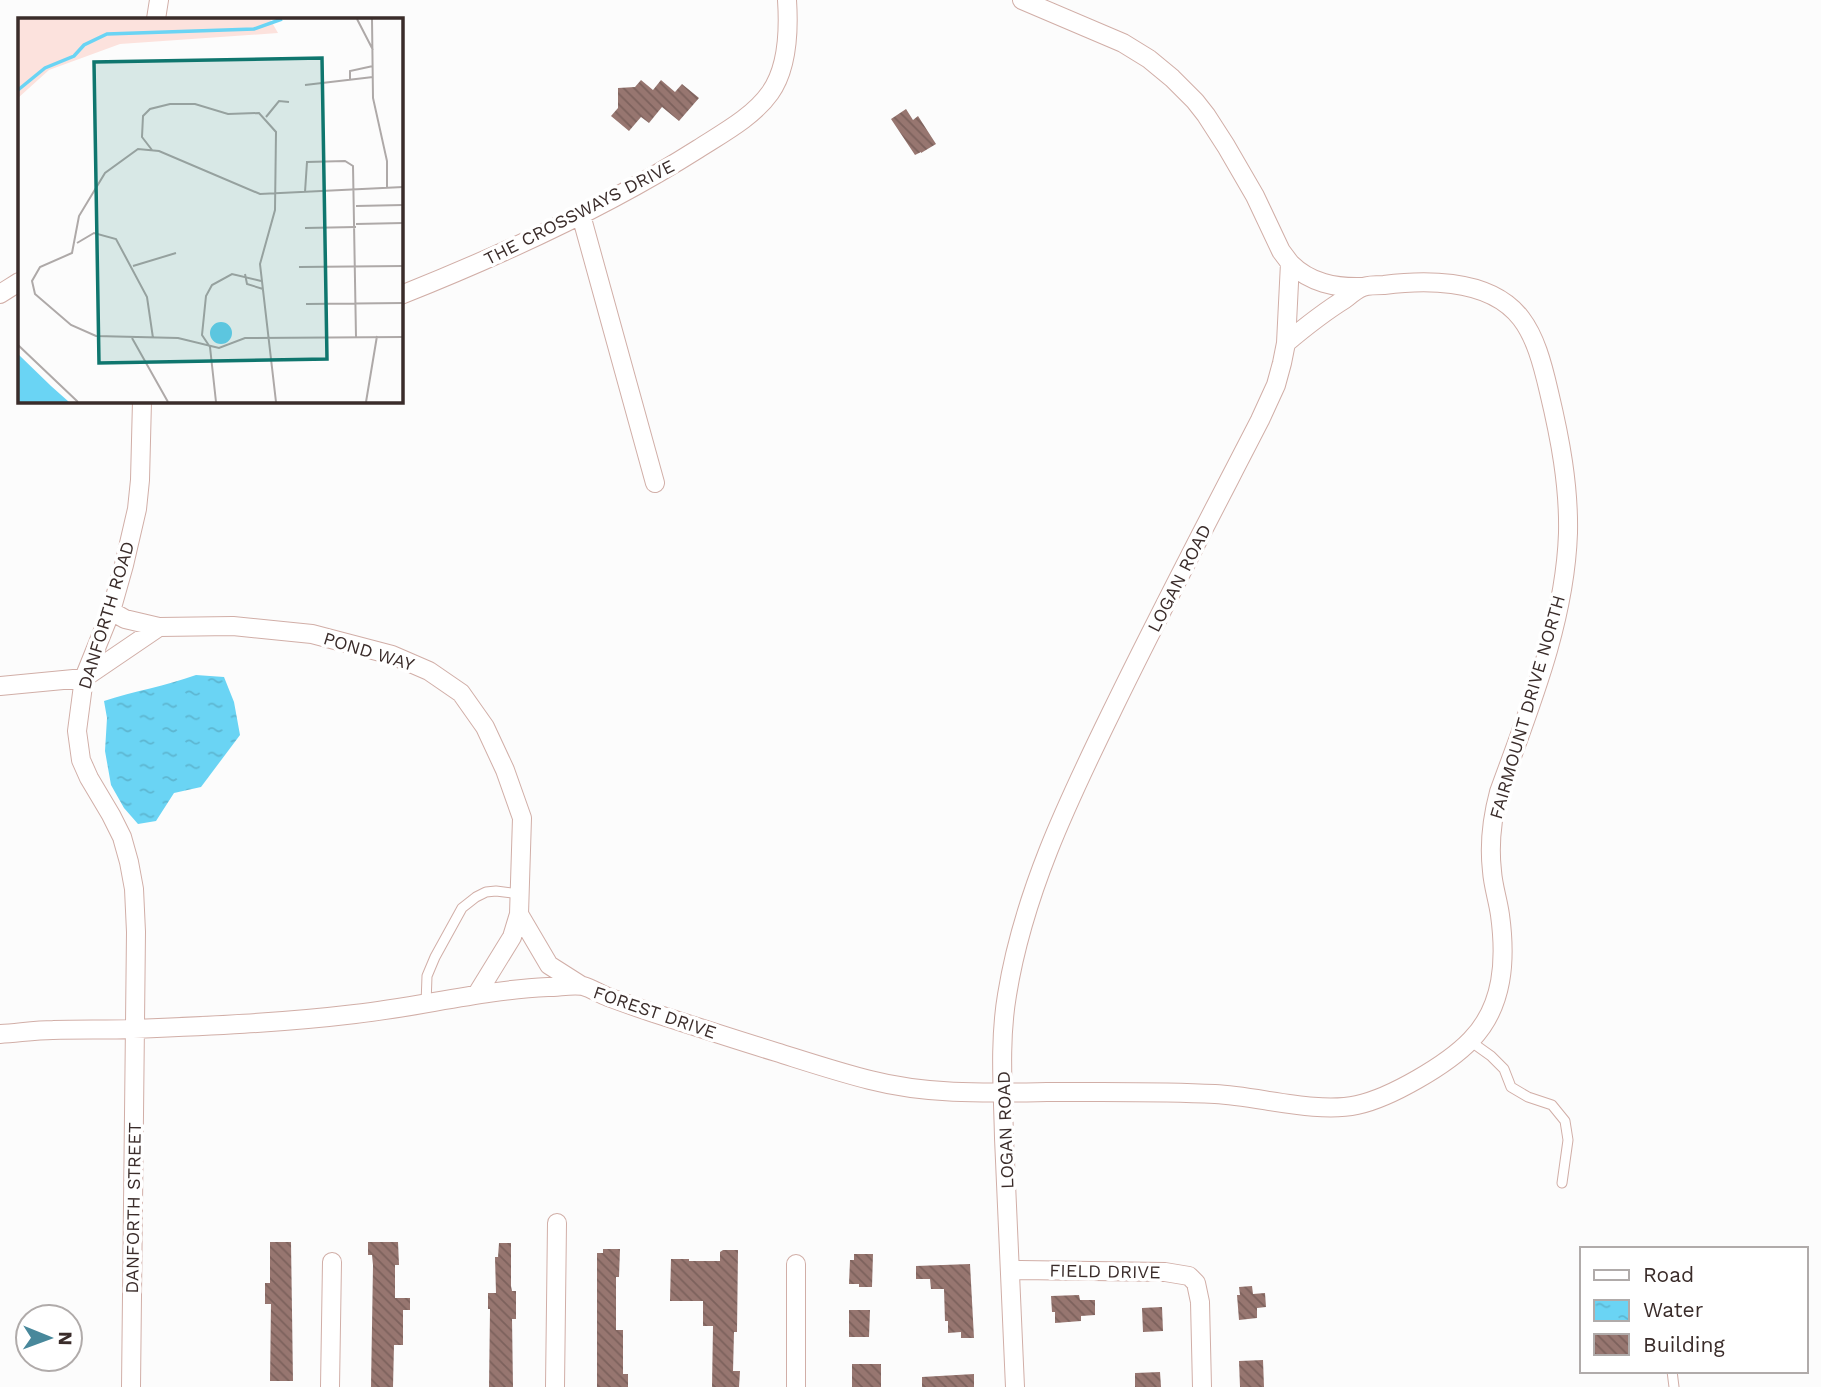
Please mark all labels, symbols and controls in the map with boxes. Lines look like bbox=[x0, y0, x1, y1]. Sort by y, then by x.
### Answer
inset map bbox=[18, 18, 402, 402]
street label: THE CROSSWAYS DRIVE bbox=[480, 155, 678, 269]
street label: LOGAN ROAD bbox=[1143, 521, 1215, 635]
street label: DANFORTH ROAD bbox=[74, 539, 138, 691]
street label: FAIRMOUNT DRIVE NORTH bbox=[1485, 593, 1569, 821]
street label: POND WAY bbox=[321, 627, 418, 675]
street label: FOREST DRIVE bbox=[591, 981, 719, 1043]
street label: LOGAN ROAD bbox=[992, 1071, 1018, 1189]
street label: DANFORTH STREET bbox=[121, 1122, 145, 1294]
legend bbox=[1580, 1247, 1807, 1373]
street label: FIELD DRIVE bbox=[1049, 1260, 1161, 1282]
text: Road bbox=[1643, 1262, 1694, 1287]
text: Water bbox=[1643, 1297, 1704, 1322]
north arrow bbox=[14, 1303, 84, 1373]
text: N bbox=[54, 1331, 77, 1346]
text: Building bbox=[1643, 1332, 1725, 1357]

